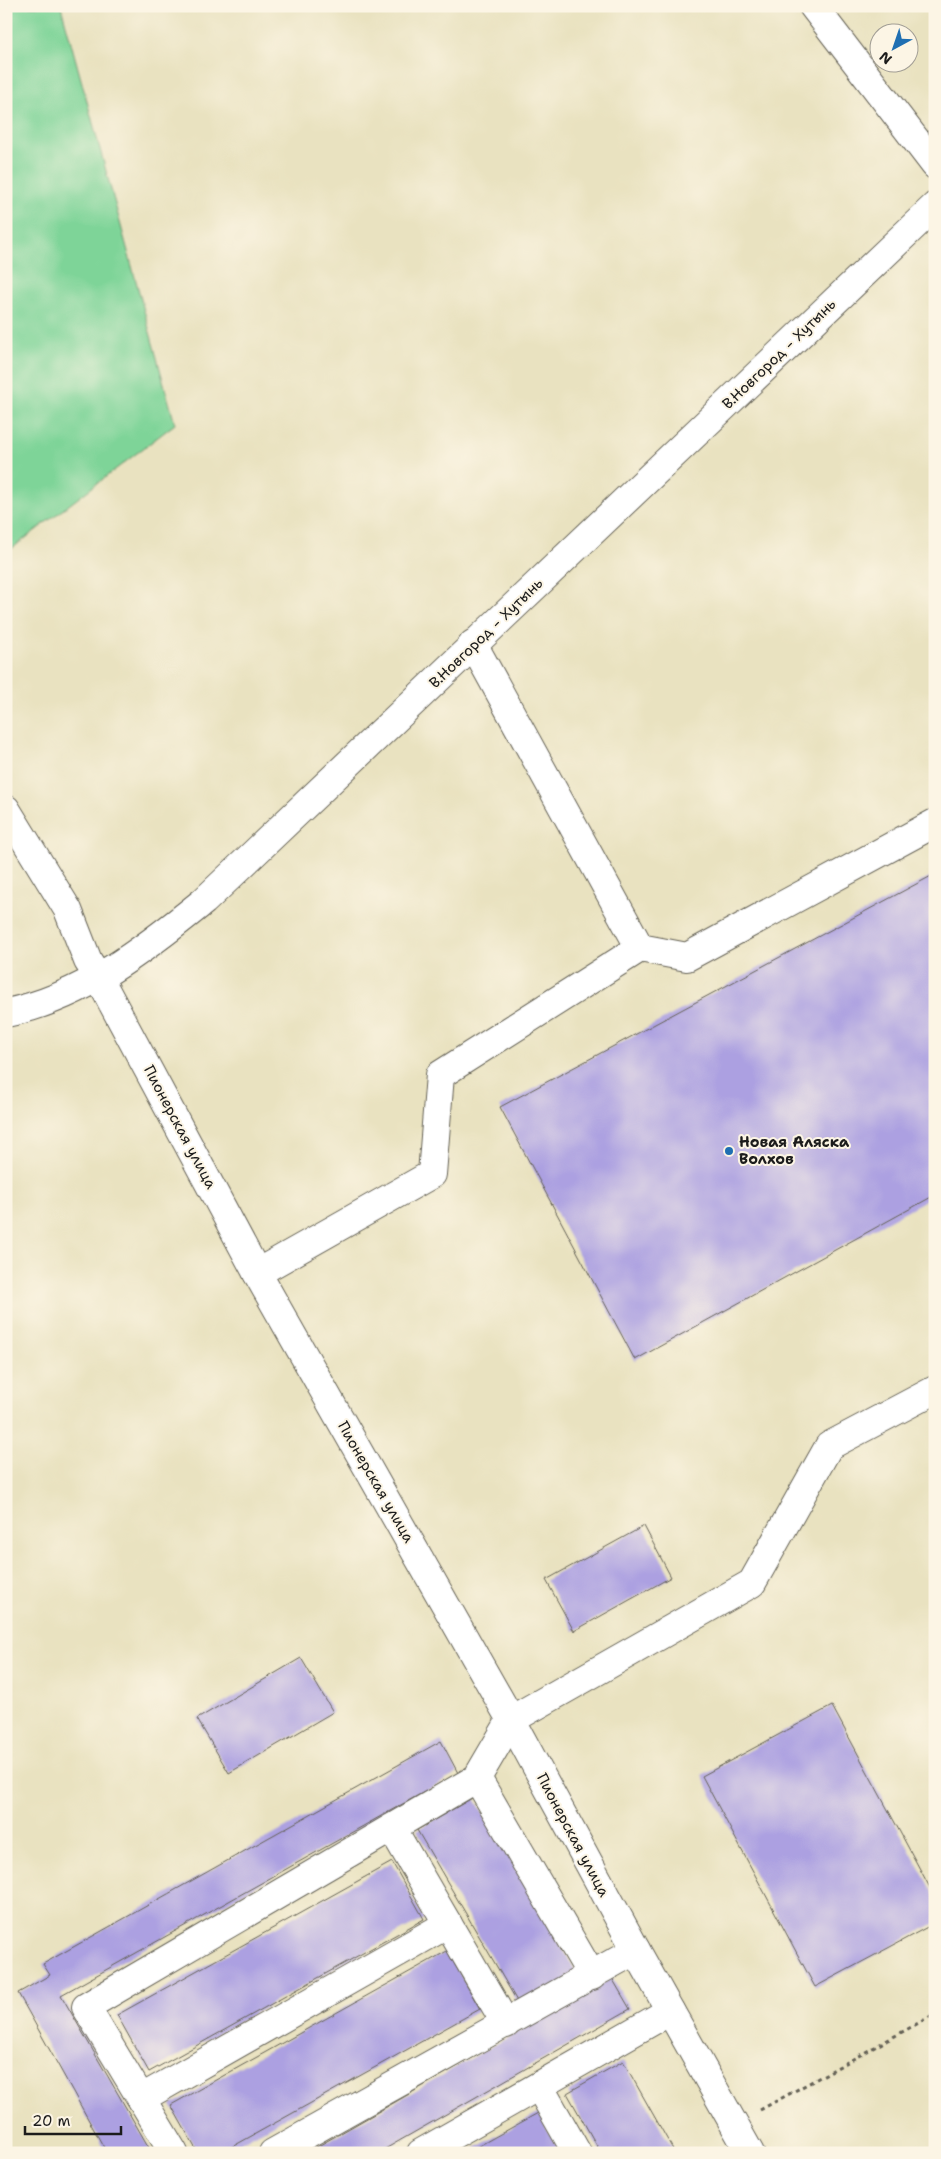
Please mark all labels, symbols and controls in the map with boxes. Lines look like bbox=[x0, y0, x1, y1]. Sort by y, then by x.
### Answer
north arrow bbox=[868, 22, 918, 72]
text: N bbox=[876, 47, 896, 68]
street label: В.Новгород - Хутынь bbox=[718, 294, 841, 414]
street label: В.Новгород - Хутынь bbox=[425, 573, 548, 693]
street label: Пионерская улица bbox=[139, 1062, 221, 1193]
place label: Новая Аляска Волхов bbox=[739, 1132, 850, 1169]
marker: Новая Аляска Волхов bbox=[723, 1145, 735, 1157]
street label: Пионерская улица bbox=[333, 1418, 419, 1547]
street label: Пионерская улица bbox=[532, 1770, 614, 1901]
scale bar bbox=[25, 2104, 121, 2136]
text: 20 m bbox=[32, 2111, 71, 2131]

